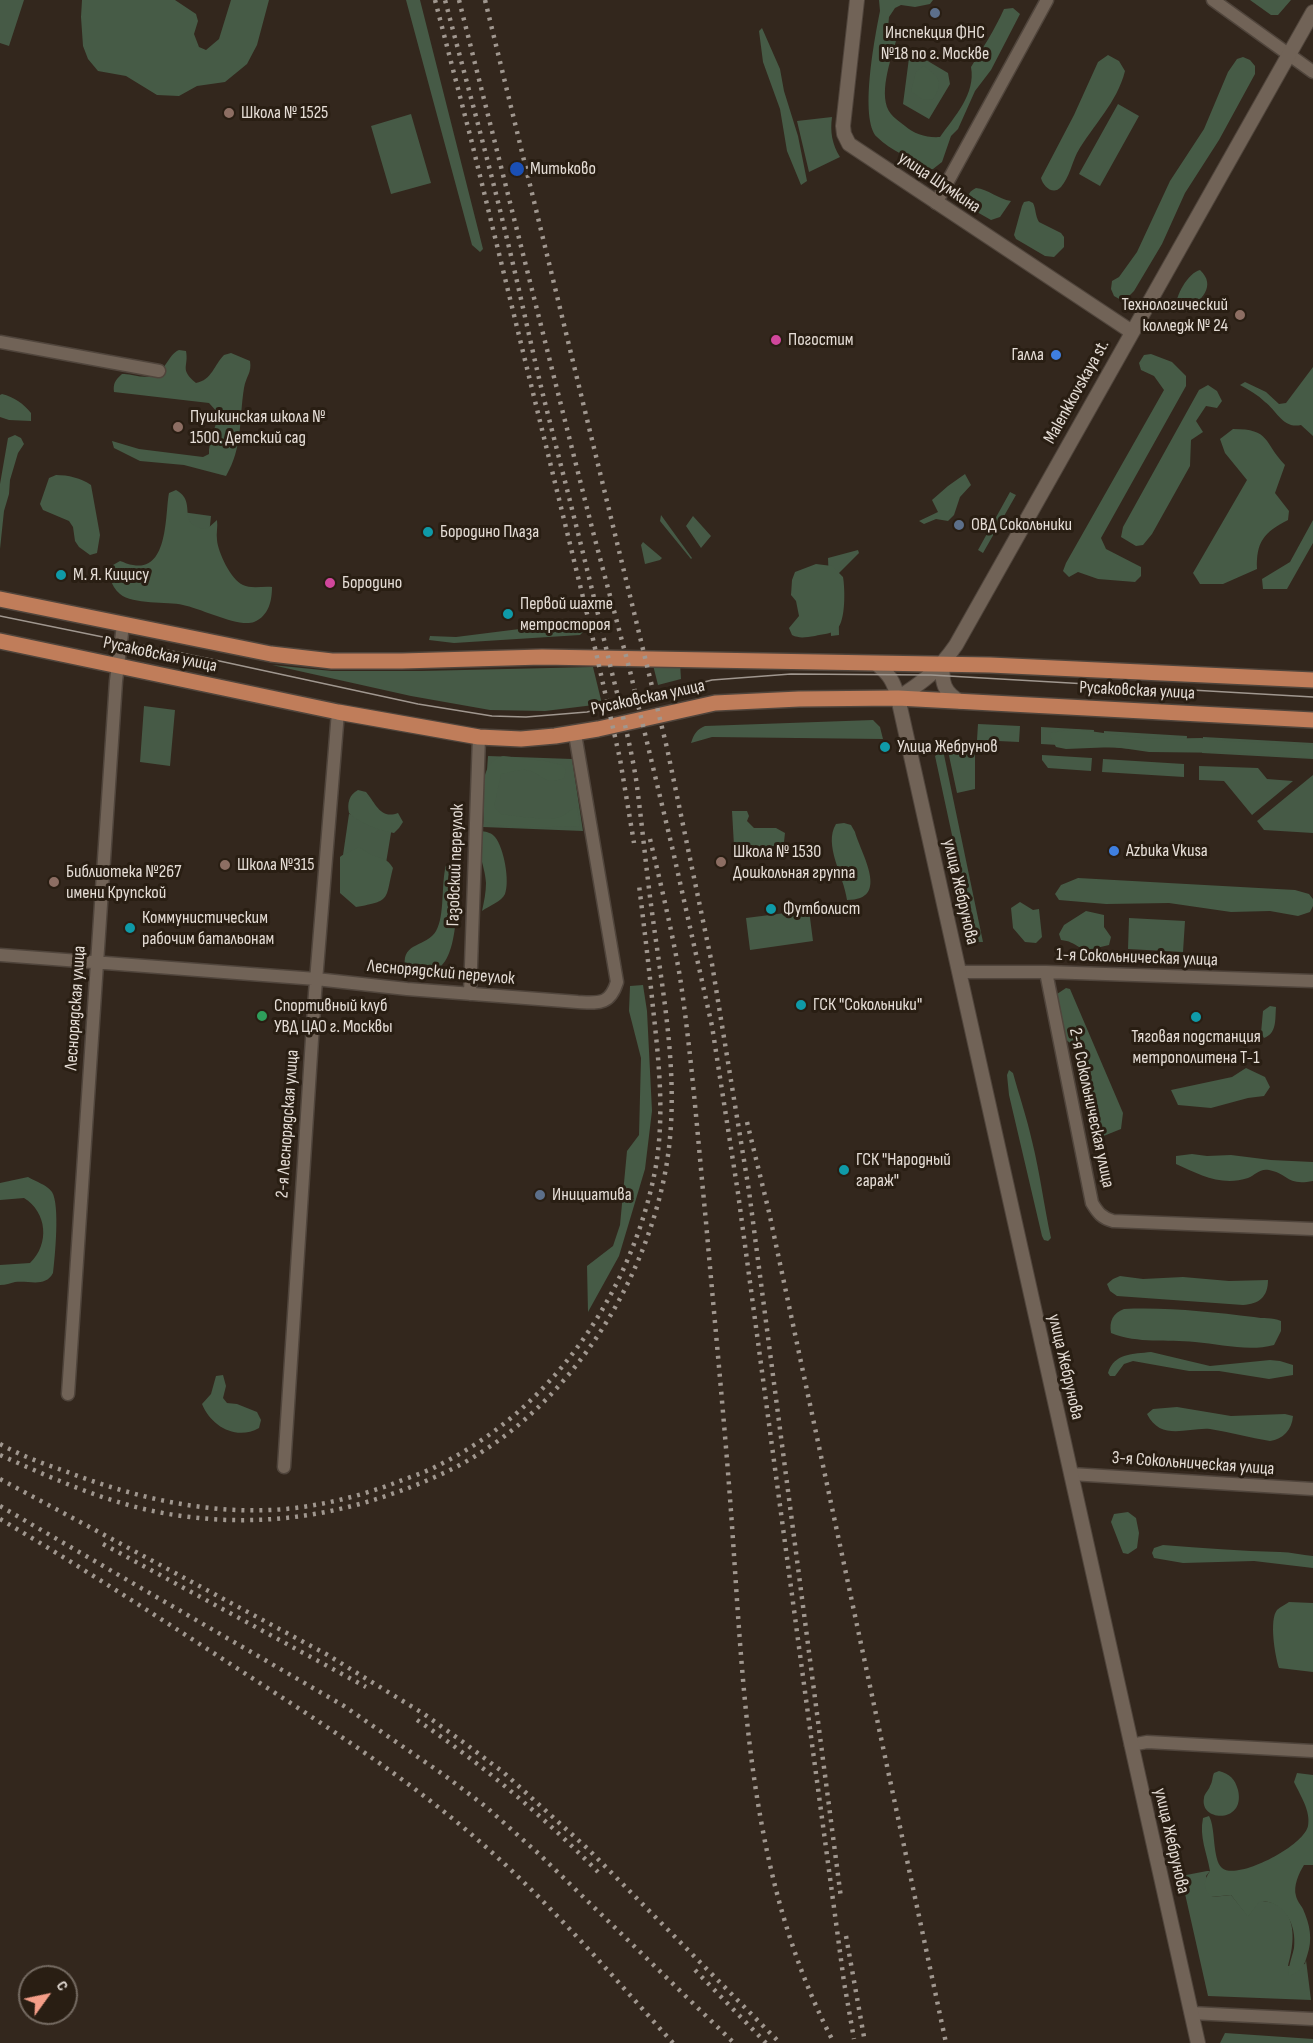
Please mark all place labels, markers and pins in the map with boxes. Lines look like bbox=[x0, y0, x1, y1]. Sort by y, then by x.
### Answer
marker: Инспекция ФНС №18 по г. Москве bbox=[928, 6, 942, 20]
place label: Инспекция ФНС №18 по г. Москве bbox=[881, 22, 989, 64]
place label: Школа № 1525 bbox=[241, 102, 328, 124]
marker: Школа № 1525 bbox=[222, 106, 236, 120]
place label: Митьково bbox=[530, 158, 596, 180]
marker: Митьково bbox=[508, 160, 526, 178]
place label: Технологический колледж № 24 bbox=[1122, 294, 1228, 336]
marker: Технологический колледж № 24 bbox=[1233, 308, 1247, 322]
place label: Погостим bbox=[788, 329, 854, 351]
marker: Погостим bbox=[769, 333, 783, 347]
place label: Галла bbox=[1012, 344, 1044, 366]
marker: Галла bbox=[1049, 348, 1063, 362]
place label: Пушкинская школа № 1500. Детский сад bbox=[190, 406, 325, 448]
marker: Пушкинская школа № 1500. Детский сад bbox=[171, 420, 185, 434]
place label: ОВД Сокольники bbox=[971, 514, 1072, 536]
marker: ОВД Сокольники bbox=[952, 518, 966, 532]
place label: Бородино Плаза bbox=[440, 521, 539, 543]
marker: Бородино Плаза bbox=[421, 525, 435, 539]
place label: М. Я. Кицису bbox=[73, 564, 149, 586]
marker: М. Я. Кицису bbox=[54, 568, 68, 582]
place label: Бородино bbox=[342, 572, 402, 594]
marker: Бородино bbox=[323, 576, 337, 590]
place label: Первой шахте метростороя bbox=[520, 593, 613, 636]
marker: Первой шахте метростороя bbox=[501, 607, 515, 621]
place label: Улица Жебрунов bbox=[897, 736, 998, 758]
marker: Улица Жебрунов bbox=[878, 740, 892, 754]
place label: Azbuka Vkusa bbox=[1126, 840, 1208, 862]
place label: Школа № 1530 Дошкольная группа bbox=[733, 841, 855, 884]
marker: Azbuka Vkusa bbox=[1107, 844, 1121, 858]
place label: Школа №315 bbox=[237, 854, 314, 876]
marker: Школа № 1530 Дошкольная группа bbox=[714, 855, 728, 869]
marker: Школа №315 bbox=[218, 858, 232, 872]
place label: Библиотека №267 имени Крупской bbox=[66, 861, 181, 904]
marker: Библиотека №267 имени Крупской bbox=[47, 875, 61, 889]
place label: Футболист bbox=[783, 898, 860, 920]
marker: Футболист bbox=[764, 902, 778, 916]
place label: Коммунистическим рабочим батальонам bbox=[142, 907, 274, 950]
marker: Коммунистическим рабочим батальонам bbox=[123, 921, 137, 935]
place label: ГСК "Сокольники" bbox=[813, 994, 922, 1016]
place label: Спортивный клуб УВД ЦАО г. Москвы bbox=[274, 995, 392, 1038]
marker: ГСК "Сокольники" bbox=[794, 998, 808, 1012]
marker: Спортивный клуб УВД ЦАО г. Москвы bbox=[255, 1009, 269, 1023]
marker: Тяговая подстанция метрополитена Т-1 bbox=[1189, 1010, 1203, 1024]
place label: Тяговая подстанция метрополитена Т-1 bbox=[1131, 1026, 1261, 1068]
place label: ГСК "Народный гараж" bbox=[856, 1149, 951, 1192]
marker: ГСК "Народный гараж" bbox=[837, 1163, 851, 1177]
place label: Инициатива bbox=[552, 1184, 632, 1206]
marker: Инициатива bbox=[533, 1188, 547, 1202]

